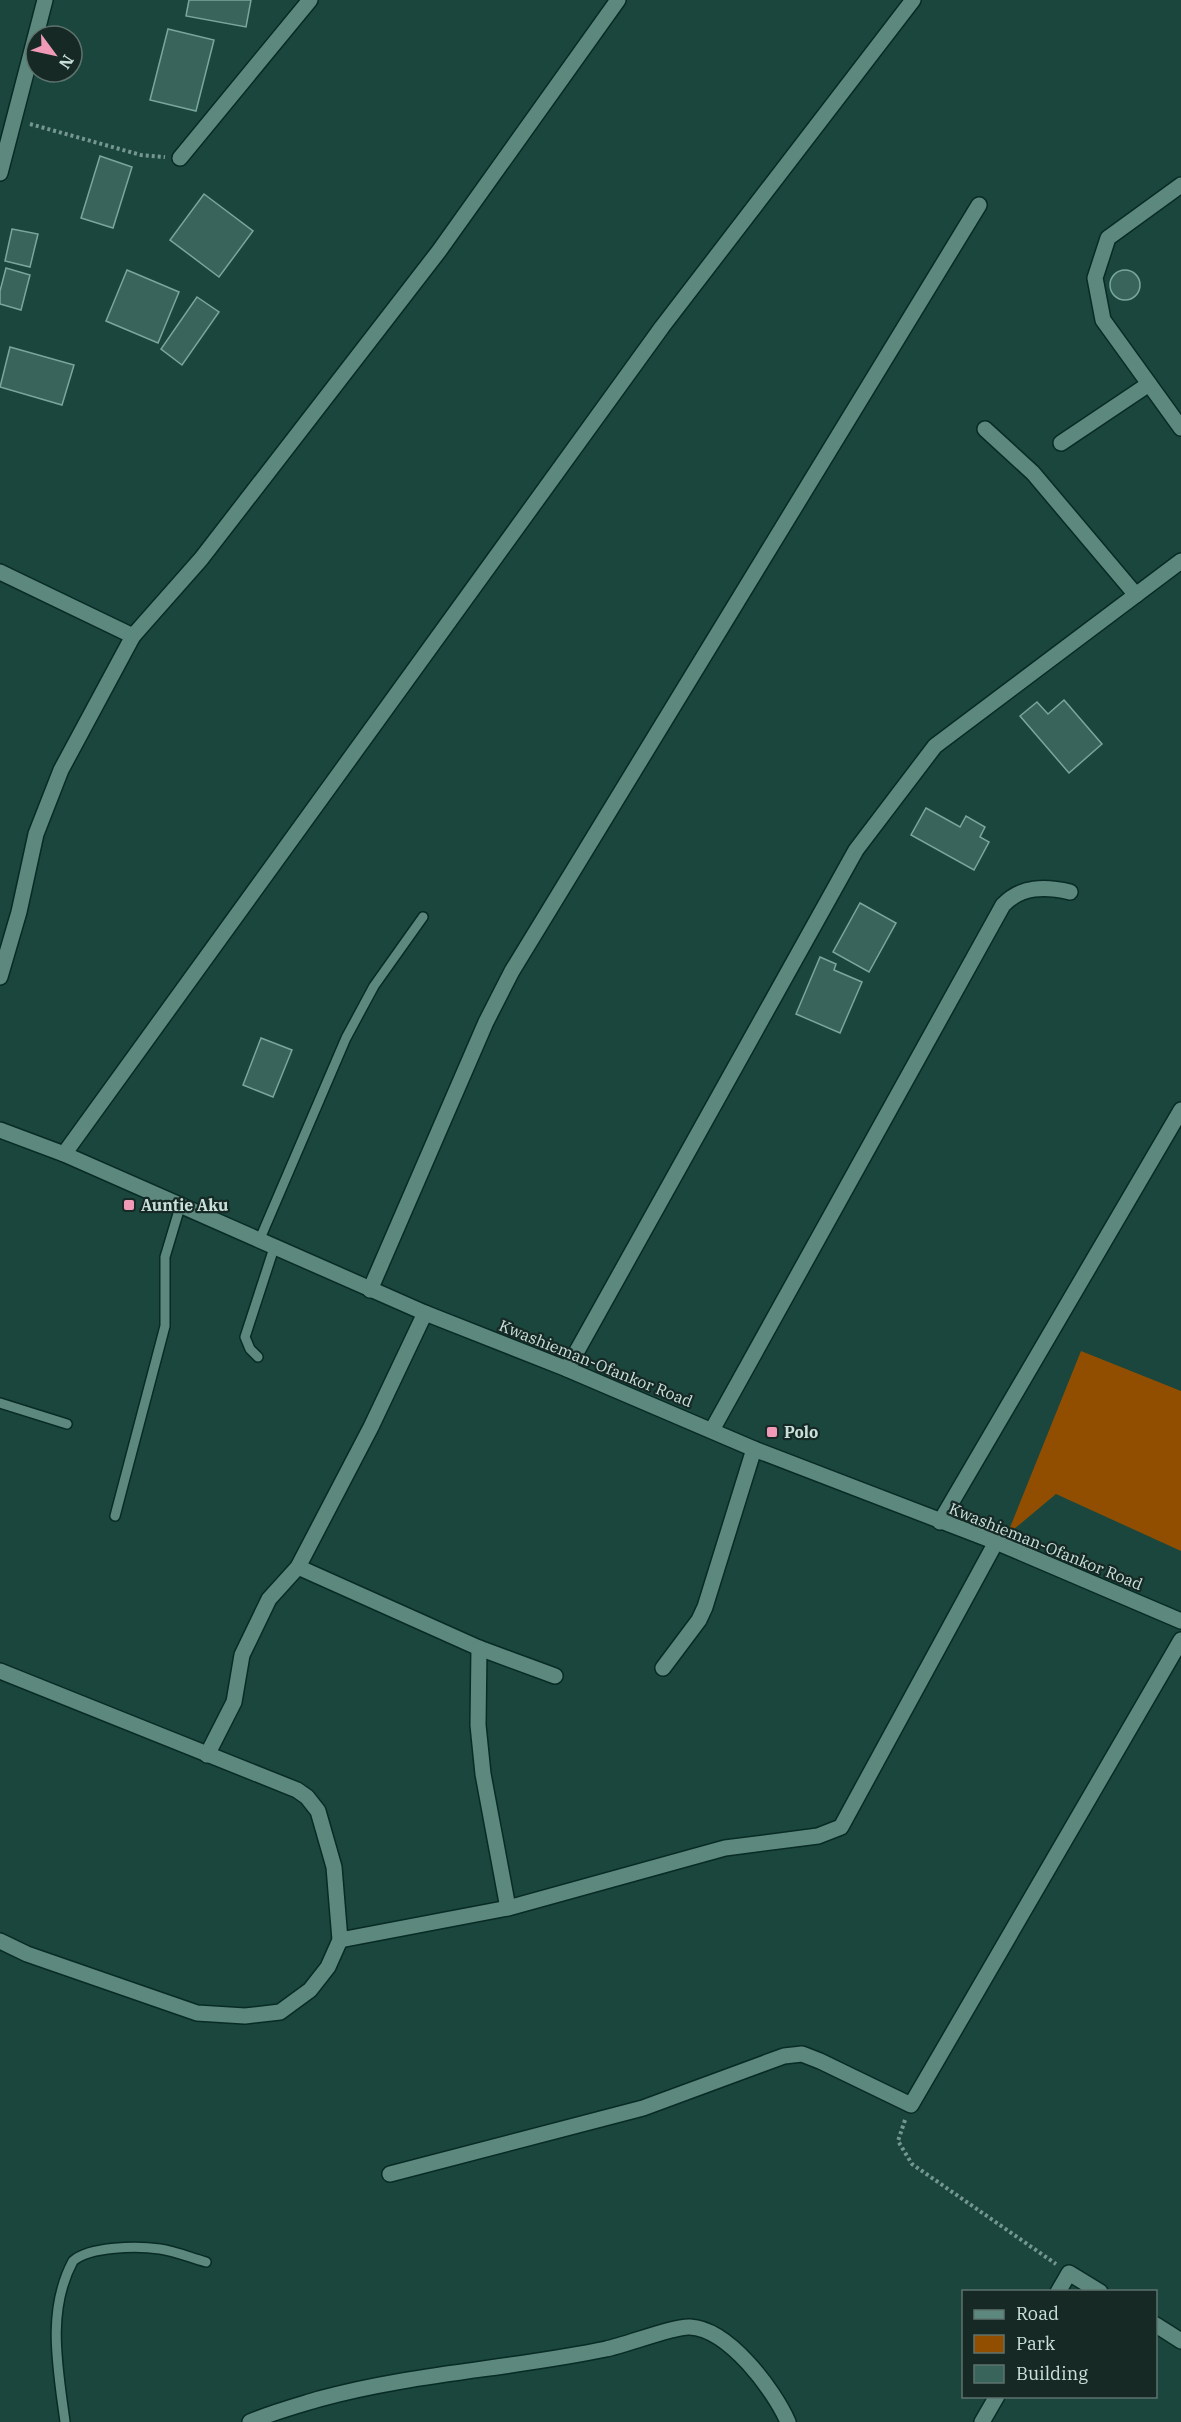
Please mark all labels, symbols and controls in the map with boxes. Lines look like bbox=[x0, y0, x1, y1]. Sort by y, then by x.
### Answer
north arrow bbox=[24, 24, 84, 84]
text: N bbox=[55, 51, 78, 73]
place label: Auntie Aku bbox=[141, 1195, 228, 1215]
marker: Auntie Aku bbox=[122, 1198, 136, 1212]
street label: Kwashieman-Ofankor Road bbox=[496, 1315, 696, 1411]
place label: Polo bbox=[784, 1422, 818, 1442]
marker: Polo bbox=[765, 1425, 779, 1439]
street label: Kwashieman-Ofankor Road bbox=[946, 1498, 1146, 1594]
legend bbox=[962, 2290, 1157, 2398]
text: Road bbox=[1016, 2302, 1059, 2325]
text: Park bbox=[1016, 2332, 1056, 2355]
text: Building bbox=[1016, 2362, 1088, 2385]

